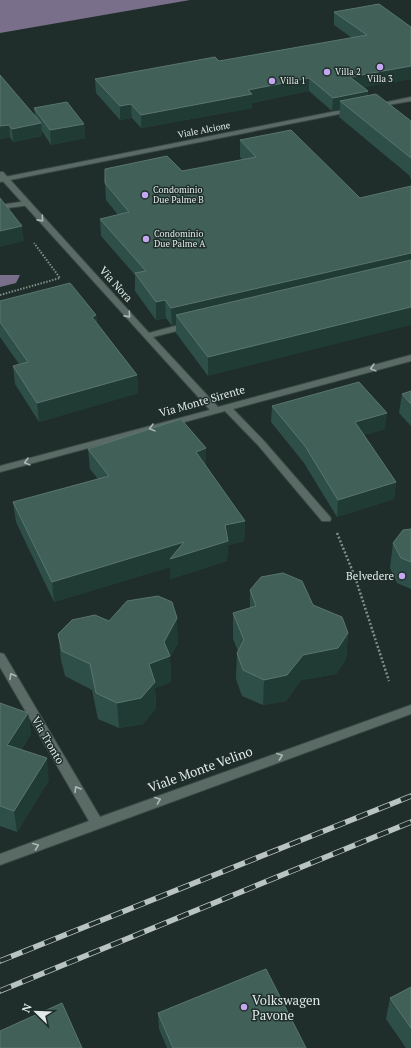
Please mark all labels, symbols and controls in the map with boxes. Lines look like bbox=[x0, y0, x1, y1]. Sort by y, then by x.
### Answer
marker: Villa 3 bbox=[375, 62, 385, 72]
place label: Villa 2 bbox=[335, 66, 361, 78]
marker: Villa 2 bbox=[322, 67, 332, 77]
place label: Villa 3 bbox=[367, 73, 393, 85]
place label: Villa 1 bbox=[280, 75, 306, 87]
marker: Villa 1 bbox=[267, 76, 277, 86]
street label: Viale Alcione bbox=[177, 119, 232, 141]
place label: Condominio Due Palme B bbox=[153, 184, 204, 206]
marker: Condominio Due Palme B bbox=[140, 190, 150, 200]
one-way arrow bbox=[36, 214, 43, 221]
place label: Condominio Due Palme A bbox=[154, 228, 206, 250]
marker: Condominio Due Palme A bbox=[141, 234, 151, 244]
street label: Via Nora bbox=[96, 263, 136, 305]
one-way arrow bbox=[123, 310, 131, 318]
one-way arrow bbox=[370, 363, 377, 372]
street label: Via Monte Sirente bbox=[157, 382, 247, 420]
one-way arrow bbox=[149, 423, 156, 432]
one-way arrow bbox=[23, 457, 30, 466]
place label: Belvedere bbox=[346, 569, 394, 583]
marker: Belvedere bbox=[397, 571, 407, 581]
one-way arrow bbox=[9, 673, 16, 681]
street label: Via Tronto bbox=[29, 714, 67, 766]
street label: Viale Monte Velino bbox=[145, 742, 255, 796]
one-way arrow bbox=[277, 753, 284, 761]
one-way arrow bbox=[74, 786, 81, 793]
one-way arrow bbox=[154, 797, 161, 805]
one-way arrow bbox=[33, 843, 40, 851]
place label: Volkswagen Pavone bbox=[252, 991, 321, 1024]
north arrow bbox=[16, 992, 56, 1032]
text: N bbox=[19, 1001, 35, 1015]
marker: Volkswagen Pavone bbox=[239, 1002, 249, 1012]

